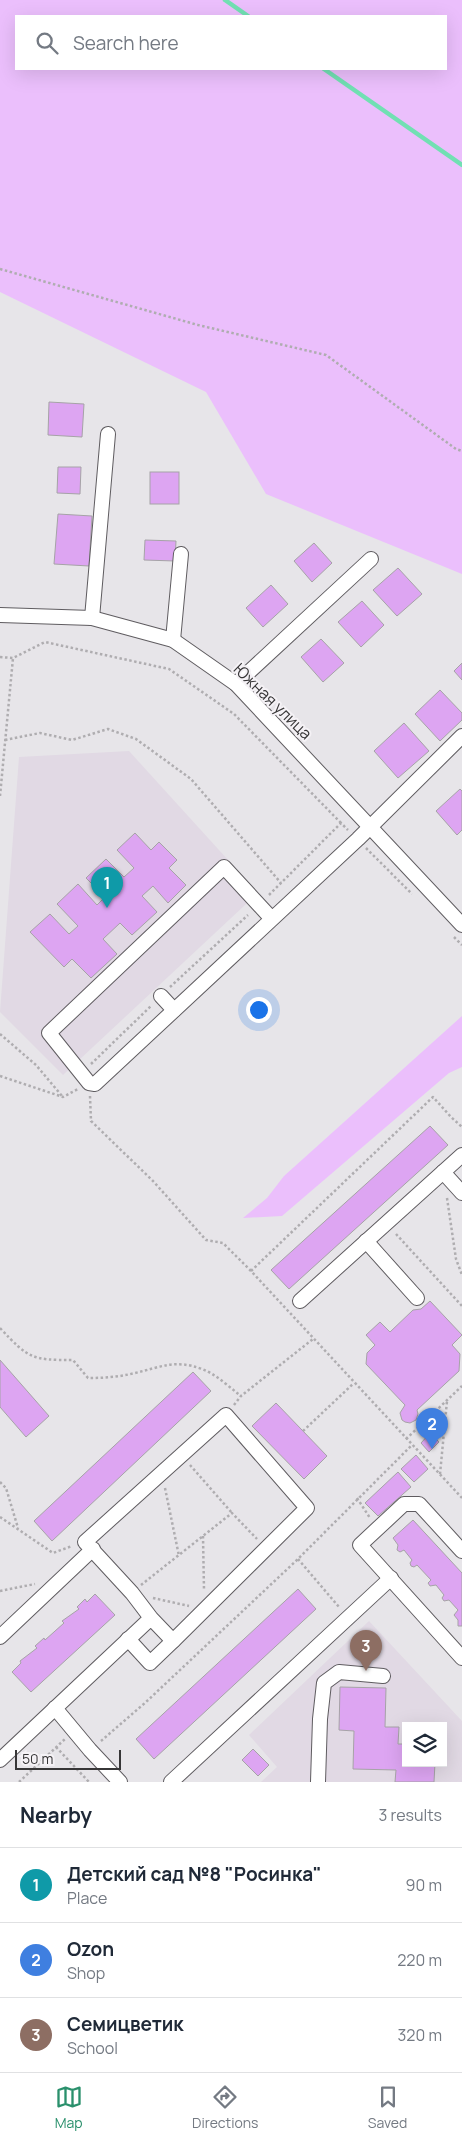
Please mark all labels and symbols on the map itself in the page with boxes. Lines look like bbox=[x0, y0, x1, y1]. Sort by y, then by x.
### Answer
street label: Южная улица bbox=[229, 658, 317, 744]
pin: 1 bbox=[91, 867, 123, 908]
your location bbox=[246, 997, 272, 1023]
pin: 2 bbox=[416, 1408, 448, 1449]
pin: 3 bbox=[350, 1630, 382, 1671]
scale bar bbox=[15, 1747, 121, 1770]

